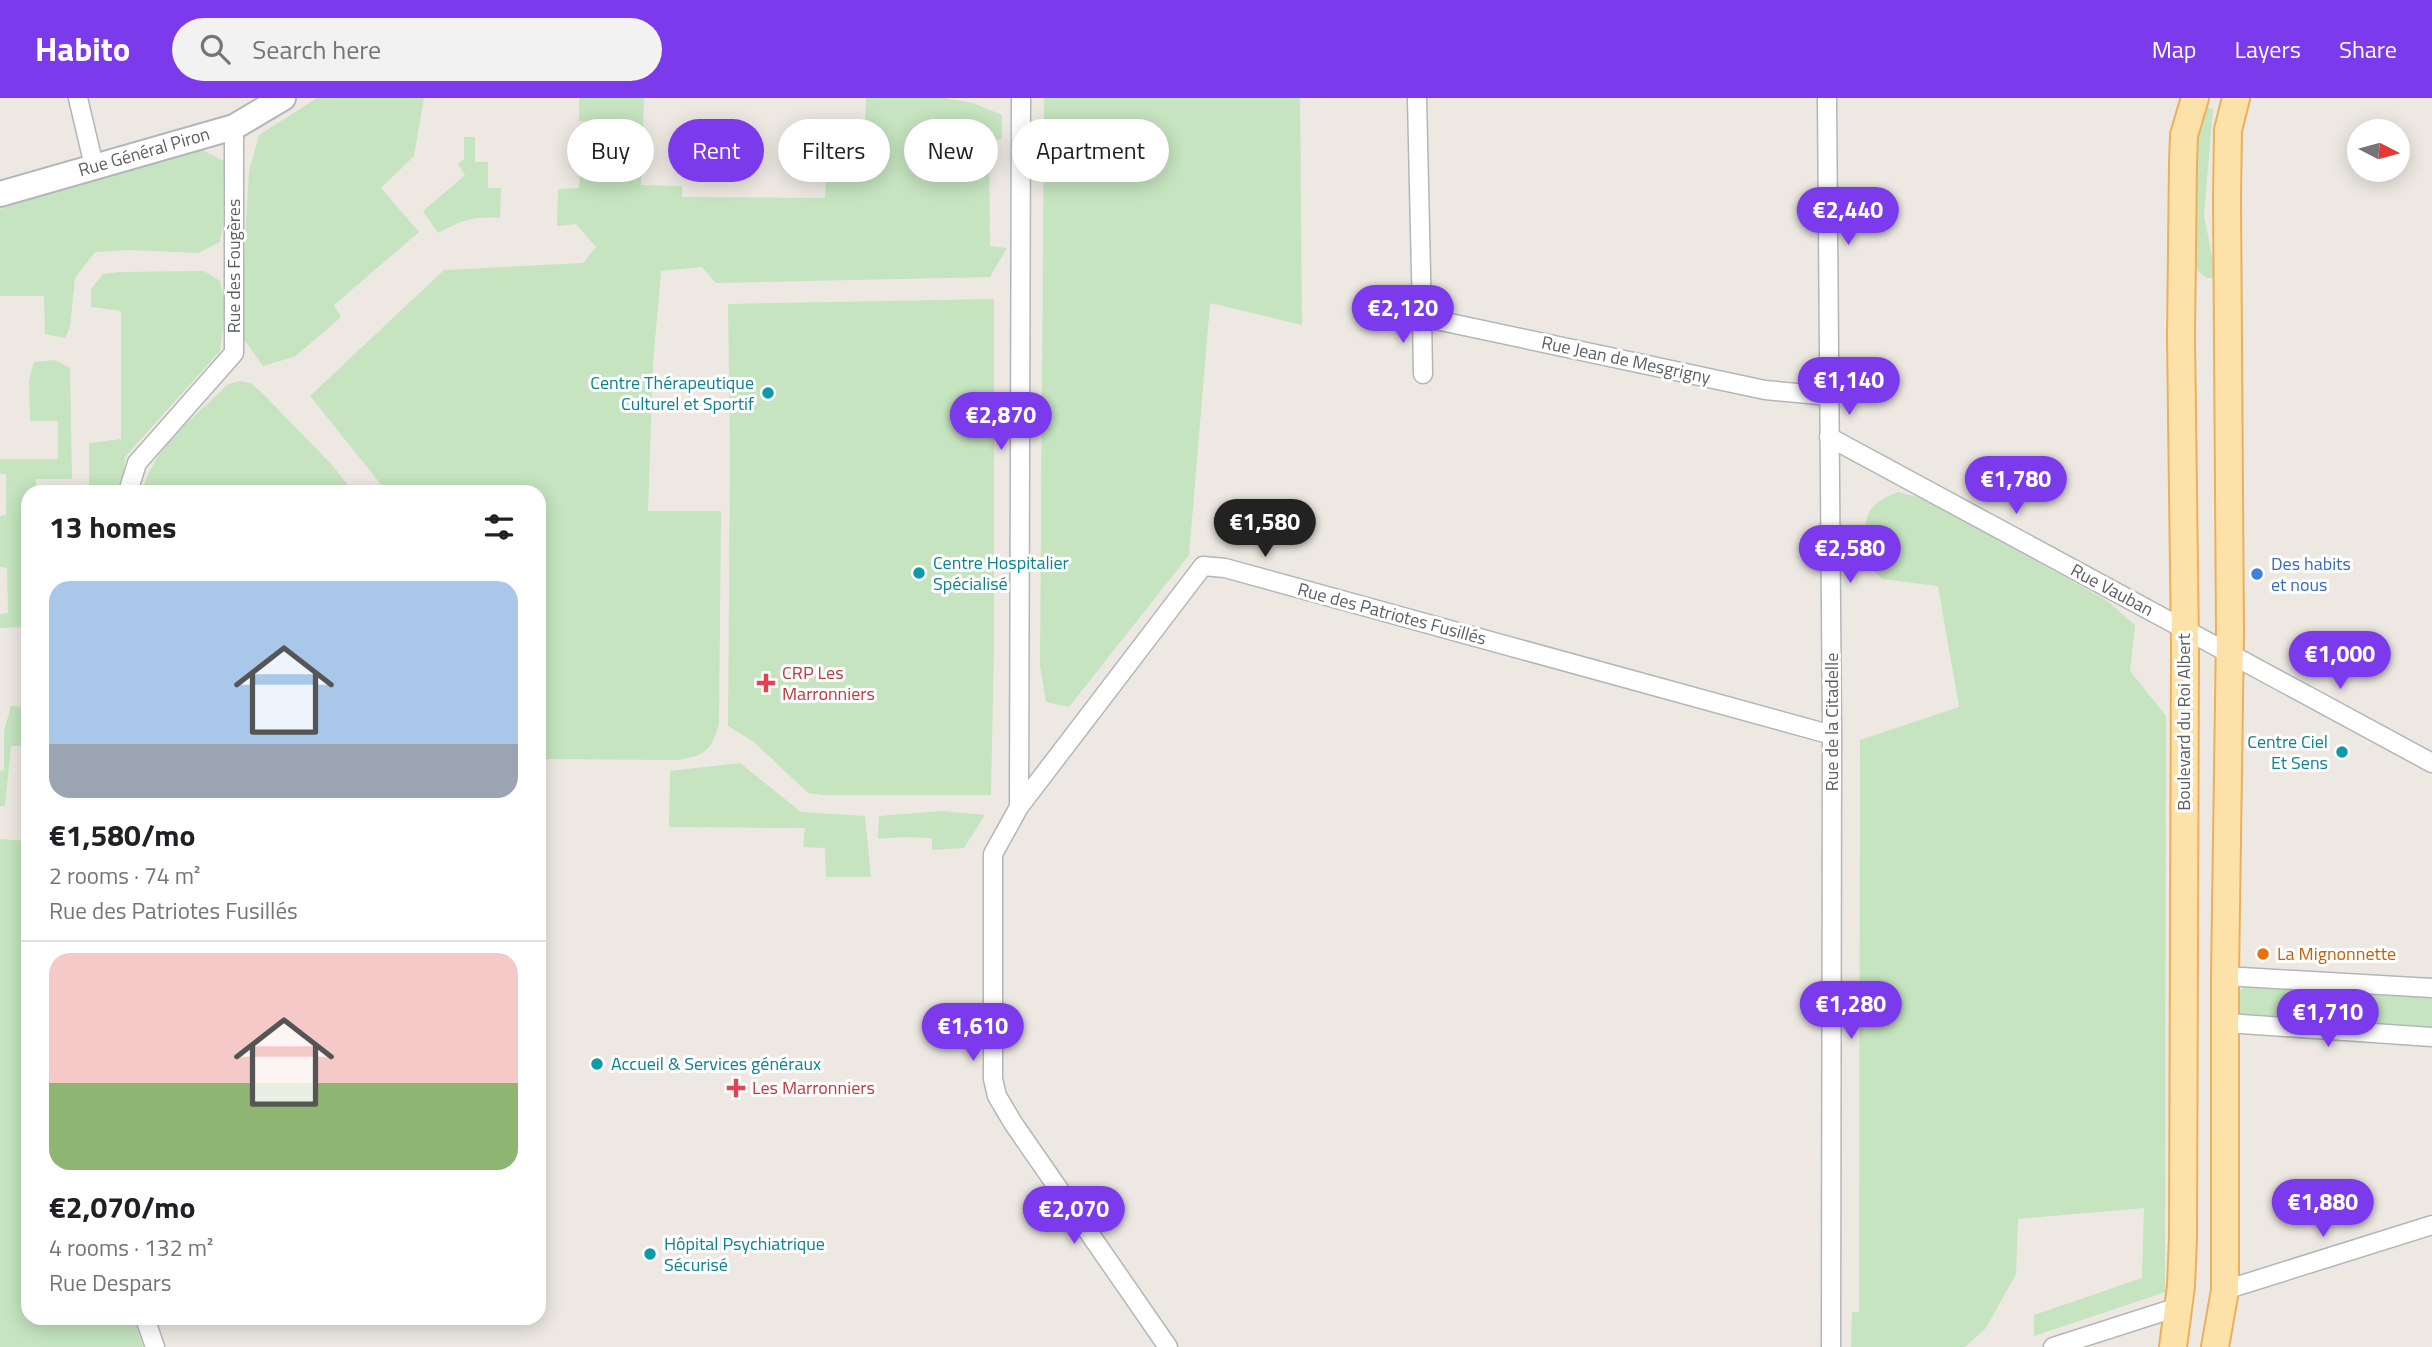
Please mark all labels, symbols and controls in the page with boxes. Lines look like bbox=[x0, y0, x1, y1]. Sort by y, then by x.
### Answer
search box bbox=[172, 18, 662, 81]
text: Habito bbox=[35, 24, 130, 74]
icon: search bbox=[196, 30, 234, 68]
text: Search here bbox=[252, 30, 381, 69]
text: Map bbox=[2152, 31, 2197, 67]
text: Layers bbox=[2235, 31, 2301, 67]
text: Share bbox=[2339, 31, 2397, 67]
chip: Buy bbox=[567, 119, 654, 182]
chip: Rent bbox=[668, 119, 764, 182]
chip: Filters bbox=[778, 119, 890, 182]
chip: New bbox=[904, 119, 998, 182]
chip: Apartment bbox=[1012, 119, 1169, 182]
north arrow bbox=[2347, 119, 2410, 182]
map controls bbox=[2347, 119, 2410, 182]
street label: Rue Général Piron bbox=[75, 120, 213, 183]
pin: €2,440 bbox=[1791, 188, 1905, 247]
text: €2,440 bbox=[1813, 192, 1883, 227]
street label: Rue des Fougères bbox=[220, 199, 247, 333]
pin: €2,120 bbox=[1346, 286, 1460, 345]
text: €2,120 bbox=[1368, 290, 1438, 325]
street label: Rue Jean de Mesgrigny bbox=[1539, 328, 1714, 391]
pin: €1,140 bbox=[1792, 358, 1906, 417]
text: €1,140 bbox=[1814, 362, 1884, 397]
place label: Centre Thérapeutique Culturel et Sportif bbox=[590, 369, 754, 417]
marker: Centre Thérapeutique Culturel et Sportif bbox=[760, 385, 776, 401]
pin: €2,870 bbox=[944, 392, 1058, 452]
text: €2,870 bbox=[966, 397, 1036, 432]
pin: €1,780 bbox=[1959, 456, 2073, 516]
text: €1,780 bbox=[1981, 461, 2051, 496]
pin: €1,580 bbox=[1208, 500, 1322, 559]
text: 13 homes bbox=[49, 504, 176, 550]
text: €1,580 bbox=[1230, 504, 1300, 539]
icon: filters bbox=[480, 508, 518, 546]
pin: €2,580 bbox=[1793, 526, 1907, 585]
text: €2,580 bbox=[1815, 530, 1885, 565]
place label: Centre Hospitalier Spécialisé bbox=[933, 549, 1069, 597]
place label: Des habits et nous bbox=[2271, 550, 2351, 598]
street label: Rue Vauban bbox=[2066, 556, 2158, 623]
marker: Centre Hospitalier Spécialisé bbox=[911, 565, 927, 581]
marker: Des habits et nous bbox=[2249, 566, 2265, 582]
street label: Rue des Patriotes Fusillés bbox=[1295, 575, 1490, 652]
icon: home bbox=[221, 627, 347, 753]
pin: €1,000 bbox=[2283, 632, 2397, 691]
street label: Boulevard du Roi Albert bbox=[2170, 633, 2197, 811]
text: €1,000 bbox=[2305, 636, 2375, 671]
street label: Rue de la Citadelle bbox=[1818, 653, 1845, 791]
place label: CRP Les Marronniers bbox=[782, 659, 875, 707]
marker: CRP Les Marronniers bbox=[756, 673, 776, 693]
place label: Centre Ciel Et Sens bbox=[2247, 728, 2328, 776]
marker: Centre Ciel Et Sens bbox=[2334, 744, 2350, 760]
text: €1,580/mo bbox=[49, 812, 195, 858]
text: 2 rooms · 74 m² bbox=[49, 858, 200, 893]
text: Rue des Patriotes Fusillés bbox=[49, 893, 298, 928]
place label: La Mignonnette bbox=[2277, 940, 2396, 967]
marker: La Mignonnette bbox=[2255, 946, 2271, 962]
pin: €1,280 bbox=[1794, 982, 1908, 1041]
text: €1,280 bbox=[1816, 986, 1886, 1021]
pin: €1,710 bbox=[2271, 990, 2385, 1049]
text: €1,710 bbox=[2293, 994, 2363, 1029]
icon: home bbox=[221, 999, 347, 1125]
pin: €1,610 bbox=[916, 1004, 1030, 1063]
text: €1,610 bbox=[938, 1008, 1008, 1043]
place label: Accueil & Services généraux bbox=[611, 1050, 821, 1077]
marker: Accueil & Services généraux bbox=[589, 1056, 605, 1072]
place label: Les Marronniers bbox=[752, 1074, 875, 1101]
marker: Les Marronniers bbox=[726, 1078, 746, 1098]
pin: €1,880 bbox=[2266, 1180, 2380, 1239]
text: €2,070/mo bbox=[49, 1184, 195, 1230]
text: €1,880 bbox=[2288, 1184, 2358, 1219]
pin: €2,070 bbox=[1017, 1186, 1131, 1246]
text: €2,070 bbox=[1039, 1191, 1109, 1226]
text: 4 rooms · 132 m² bbox=[49, 1230, 213, 1265]
place label: Hôpital Psychiatrique Sécurisé bbox=[664, 1230, 825, 1278]
marker: Hôpital Psychiatrique Sécurisé bbox=[642, 1246, 658, 1262]
text: Rue Despars bbox=[49, 1265, 171, 1300]

